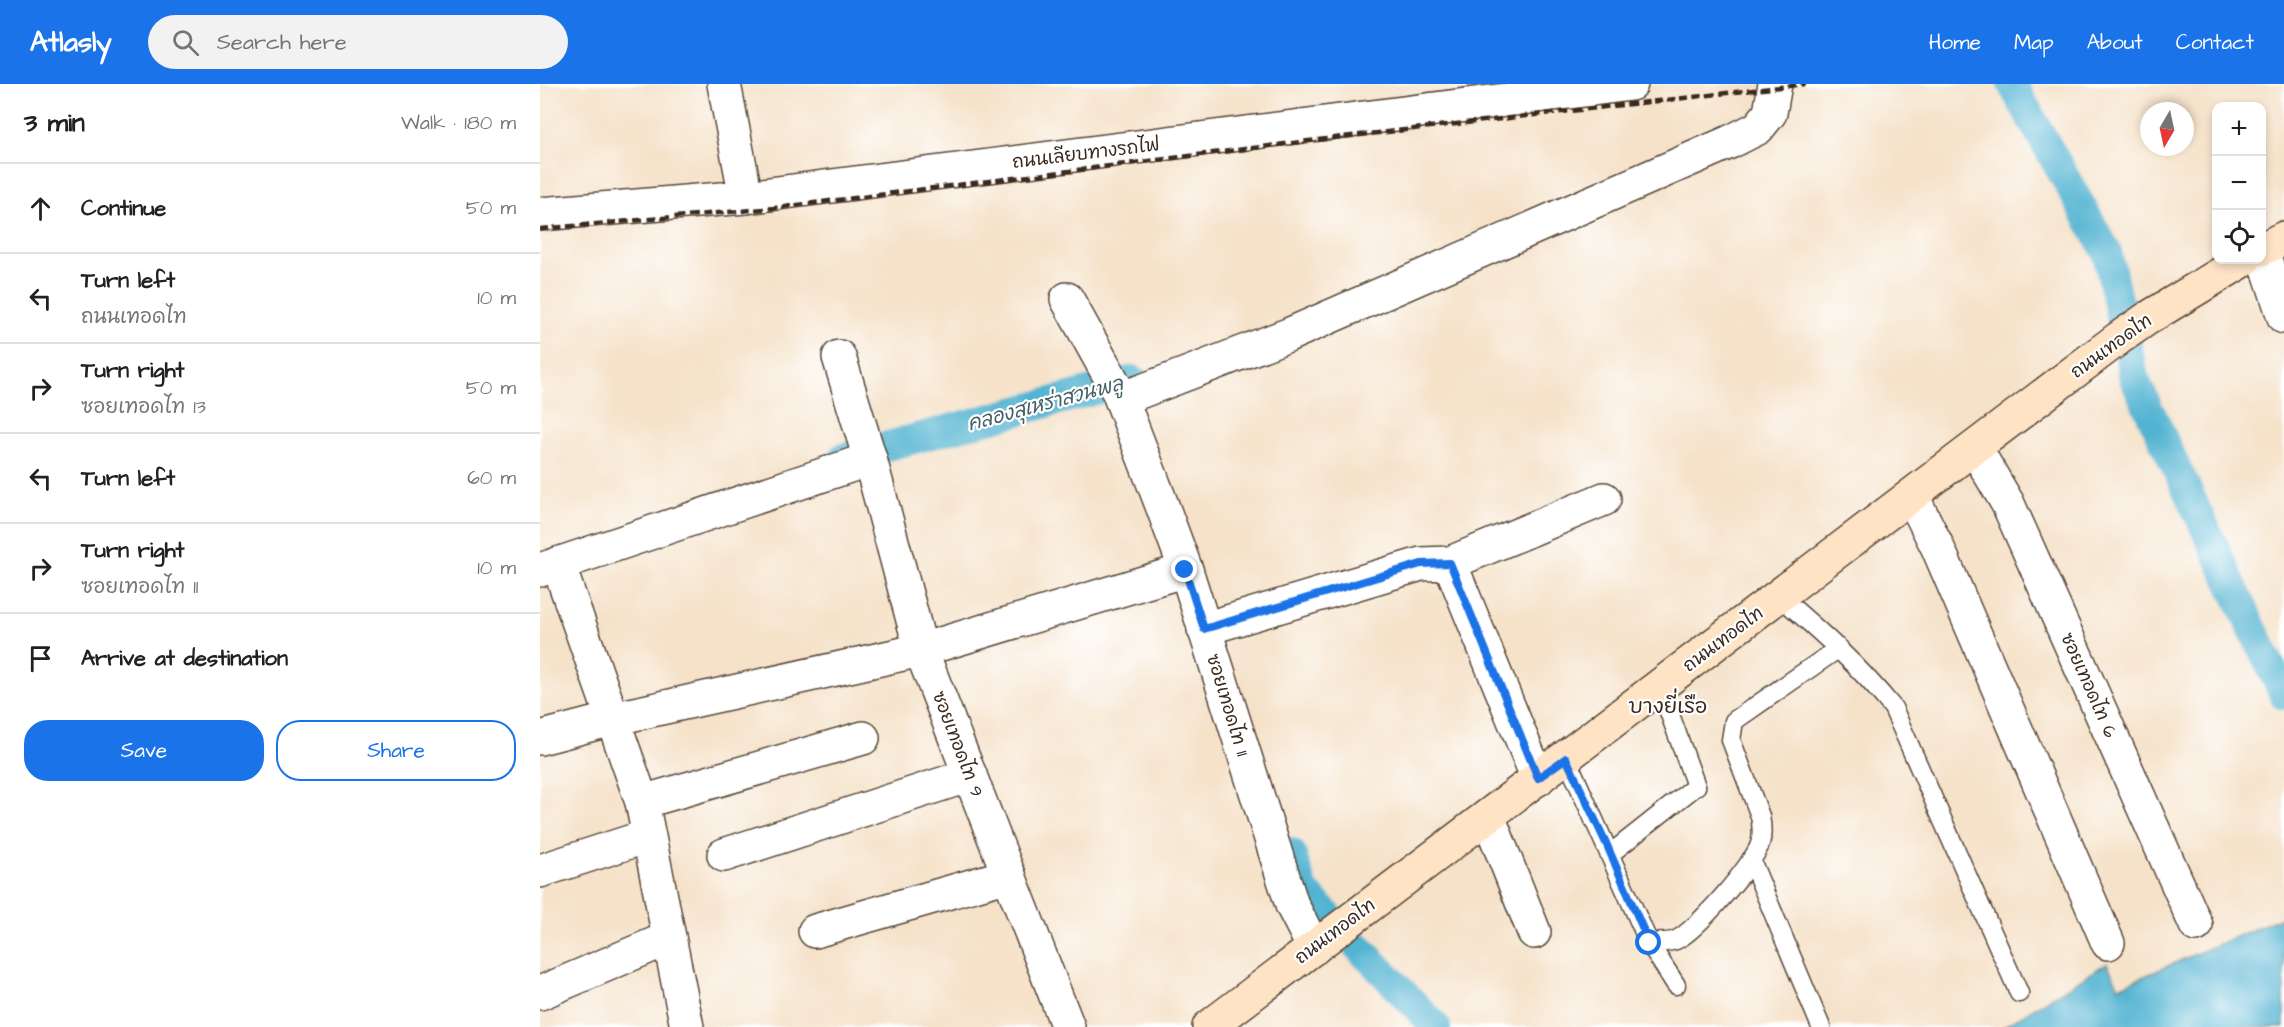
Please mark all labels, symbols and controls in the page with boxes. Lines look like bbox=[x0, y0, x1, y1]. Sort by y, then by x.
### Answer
search box bbox=[148, 15, 568, 69]
text: Atlasly bbox=[30, 23, 112, 62]
icon: search bbox=[169, 26, 202, 59]
text: Search here bbox=[217, 27, 347, 58]
text: Home bbox=[1929, 28, 1981, 57]
text: Map bbox=[2014, 28, 2054, 57]
text: About bbox=[2087, 28, 2143, 57]
text: Contact bbox=[2176, 28, 2254, 57]
north arrow bbox=[2140, 102, 2194, 156]
map controls bbox=[2212, 102, 2266, 264]
button: + bbox=[2212, 102, 2266, 156]
text: 3 min bbox=[24, 105, 85, 141]
text: Walk · 180 m bbox=[401, 109, 516, 137]
street label: ถนนเลียบทางรถไฟ bbox=[1011, 131, 1161, 175]
button: − bbox=[2212, 156, 2266, 210]
icon: ahead bbox=[24, 192, 57, 225]
text: Continue bbox=[81, 193, 166, 224]
text: 50 m bbox=[466, 194, 516, 222]
button: locate bbox=[2212, 210, 2266, 264]
text: Turn left bbox=[81, 265, 175, 296]
icon: left bbox=[24, 282, 57, 315]
text: 10 m bbox=[477, 284, 516, 312]
text: ถนนเทอดไท bbox=[81, 303, 187, 331]
street label: ถนนเทอดไท bbox=[2065, 308, 2157, 384]
text: Turn right bbox=[81, 355, 184, 386]
water label: คลองสุเหร่าสวนพลู bbox=[964, 369, 1127, 438]
icon: right bbox=[24, 372, 57, 405]
text: 50 m bbox=[466, 374, 516, 402]
text: ซอยเทอดไท 13 bbox=[81, 393, 206, 421]
icon: left bbox=[24, 462, 57, 495]
text: Turn left bbox=[81, 463, 175, 494]
text: 60 m bbox=[467, 464, 516, 492]
text: Turn right bbox=[81, 535, 184, 566]
icon: right bbox=[24, 552, 57, 585]
text: 10 m bbox=[477, 554, 516, 582]
route end bbox=[1171, 556, 1197, 582]
text: ซอยเทอดไท 11 bbox=[81, 573, 198, 601]
street label: ถนนเทอดไท bbox=[1677, 600, 1769, 678]
street label: ซอยเทอดไท 6 bbox=[2054, 628, 2124, 742]
icon: arrive bbox=[24, 642, 57, 675]
text: Arrive at destination bbox=[81, 643, 288, 674]
street label: ซอยเทอดไท 11 bbox=[1200, 651, 1256, 759]
street label: ซอยเทอดไท 9 bbox=[926, 687, 990, 801]
district label: บางยี่เรือ bbox=[1629, 688, 1707, 721]
button: Save bbox=[24, 720, 264, 781]
button: Share bbox=[276, 720, 516, 781]
street label: ถนนเทอดไท bbox=[1289, 892, 1381, 970]
route start bbox=[1635, 929, 1661, 955]

